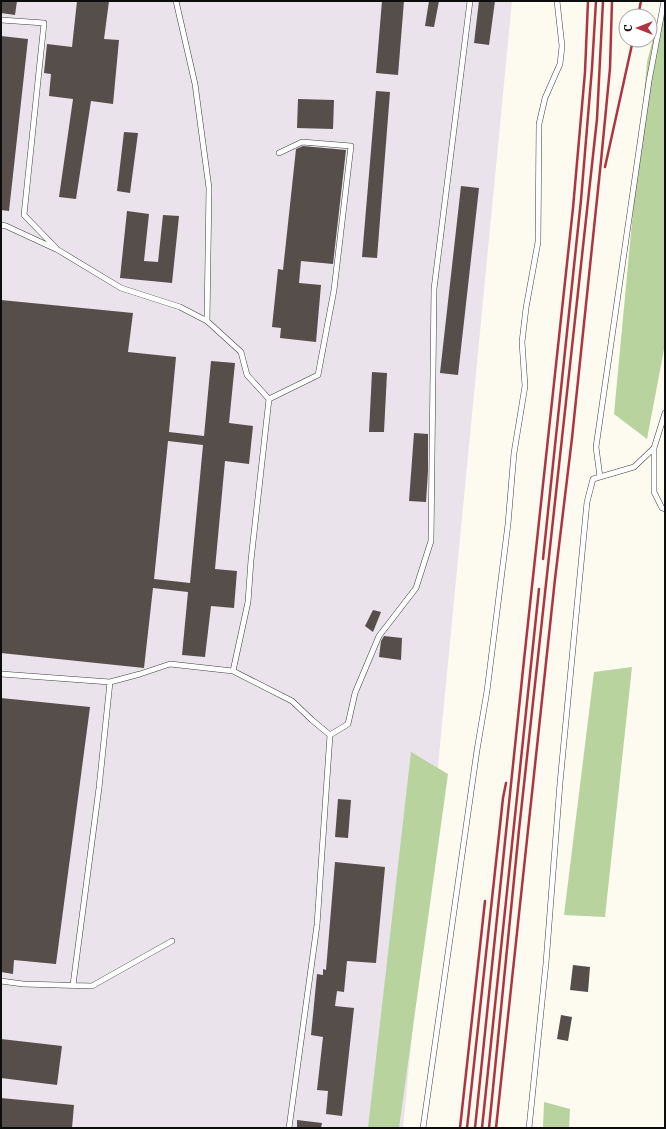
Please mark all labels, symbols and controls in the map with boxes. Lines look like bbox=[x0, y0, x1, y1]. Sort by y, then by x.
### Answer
north arrow bbox=[618, 8, 658, 48]
text: С bbox=[621, 24, 635, 32]

